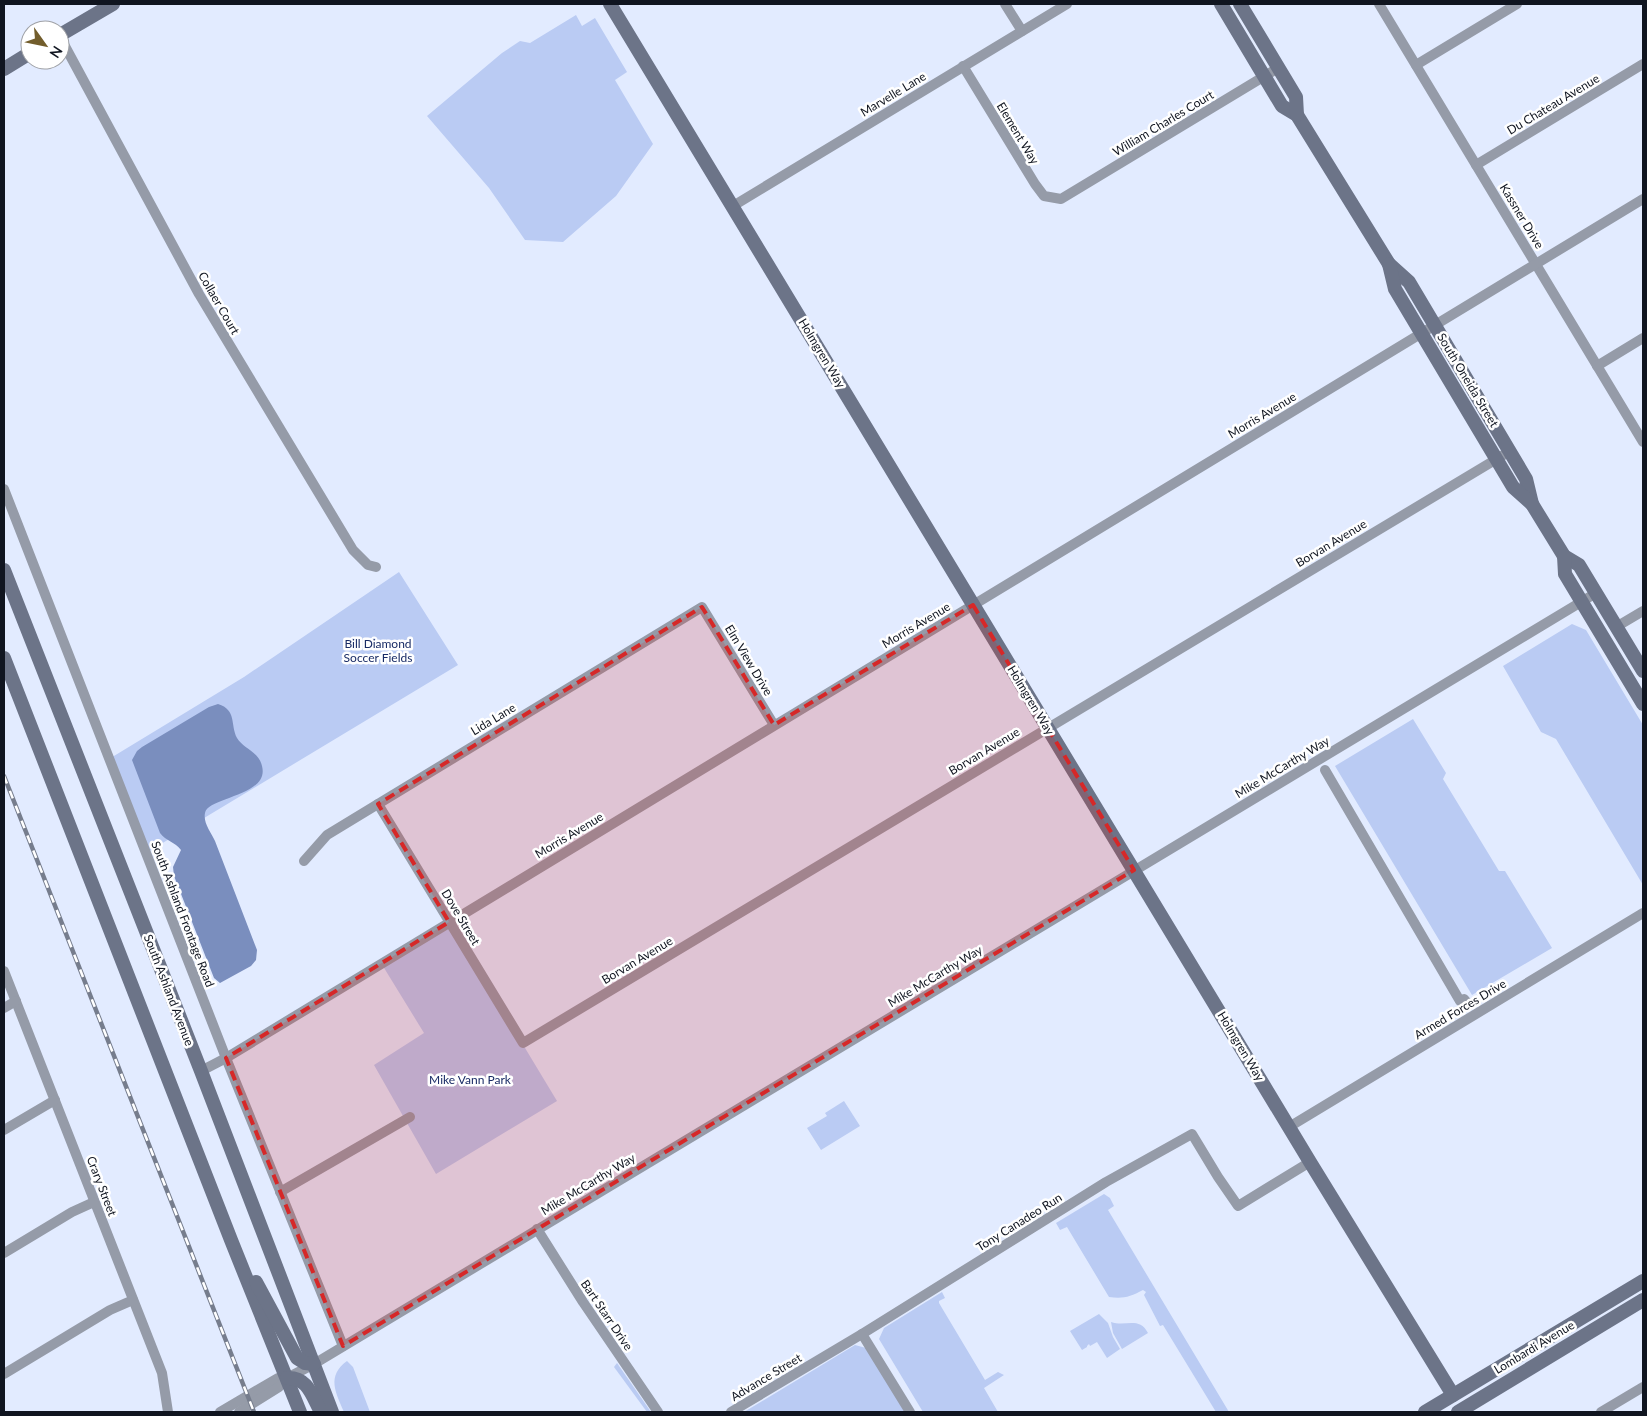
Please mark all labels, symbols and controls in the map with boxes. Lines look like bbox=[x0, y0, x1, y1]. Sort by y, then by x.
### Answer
north arrow bbox=[20, 20, 70, 70]
text: N bbox=[46, 43, 66, 62]
street label: Marvelle Lane bbox=[857, 69, 929, 119]
street label: Du Chateau Avenue bbox=[1504, 71, 1602, 137]
street label: William Charles Court bbox=[1110, 87, 1217, 159]
street label: Element Way bbox=[994, 99, 1043, 167]
street label: Kassner Drive bbox=[1497, 181, 1547, 251]
street label: Collaer Court bbox=[195, 269, 243, 338]
street label: Holmgren Way bbox=[795, 315, 849, 391]
street label: South Oneida Street bbox=[1434, 330, 1502, 430]
street label: Morris Avenue bbox=[1225, 389, 1299, 441]
street label: Borvan Avenue bbox=[1293, 516, 1369, 570]
street label: Morris Avenue bbox=[879, 599, 953, 651]
street label: Elm View Drive bbox=[722, 622, 776, 698]
park label: Bill Diamond Soccer Fields bbox=[344, 636, 412, 665]
street label: Holmgren Way bbox=[1004, 662, 1058, 738]
street label: Lida Lane bbox=[468, 700, 518, 738]
street label: Borvan Avenue bbox=[946, 724, 1022, 778]
street label: Mike McCarthy Way bbox=[1232, 732, 1333, 801]
street label: Morris Avenue bbox=[532, 809, 606, 861]
street label: South Ashland Frontage Road bbox=[148, 839, 218, 989]
street label: Dove Street bbox=[438, 886, 484, 948]
street label: South Ashland Avenue bbox=[141, 932, 197, 1048]
street label: Borvan Avenue bbox=[599, 933, 675, 987]
street label: Mike McCarthy Way bbox=[885, 941, 986, 1010]
street label: Armed Forces Drive bbox=[1411, 976, 1509, 1042]
street label: Holmgren Way bbox=[1214, 1008, 1268, 1084]
park label: Mike Vann Park bbox=[429, 1072, 512, 1087]
street label: Mike McCarthy Way bbox=[538, 1149, 639, 1218]
street label: Crary Street bbox=[84, 1154, 121, 1219]
street label: Tony Canadeo Run bbox=[973, 1190, 1065, 1254]
street label: Bart Starr Drive bbox=[578, 1277, 636, 1353]
street label: Lombardi Avenue bbox=[1491, 1317, 1577, 1377]
street label: Advance Street bbox=[728, 1350, 805, 1404]

